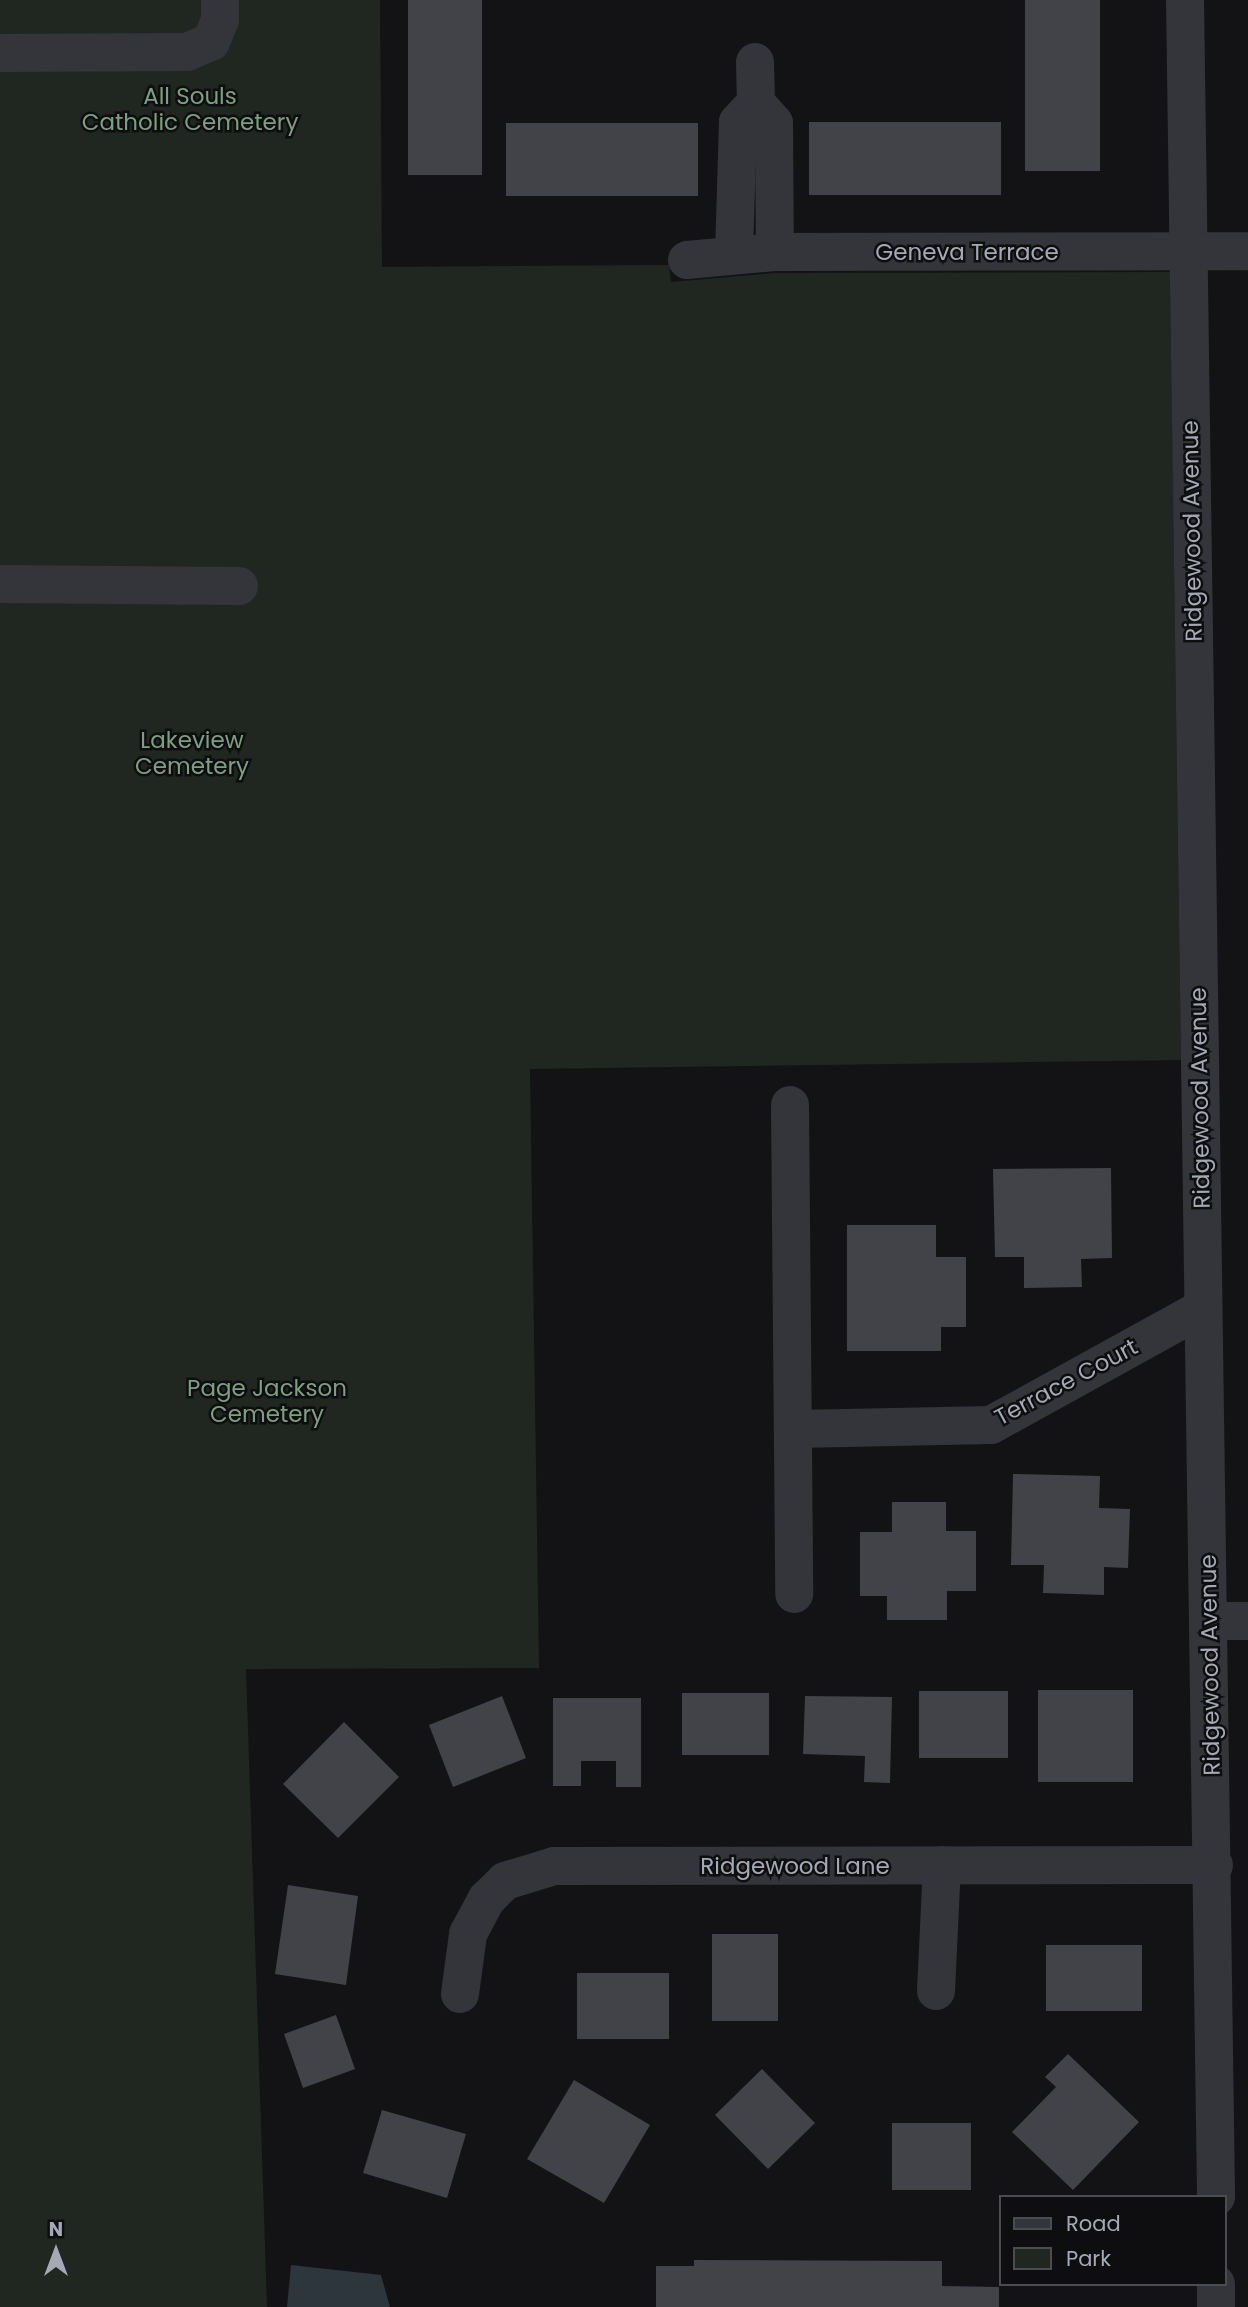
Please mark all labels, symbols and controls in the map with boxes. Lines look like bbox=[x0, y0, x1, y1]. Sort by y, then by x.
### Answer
park label: All Souls Catholic Cemetery bbox=[82, 82, 298, 136]
street label: Geneva Terrace bbox=[875, 238, 1059, 266]
street label: Ridgewood Avenue bbox=[1176, 420, 1208, 642]
park label: Lakeview Cemetery bbox=[135, 726, 249, 780]
street label: Ridgewood Avenue bbox=[1184, 987, 1216, 1209]
street label: Terrace Court bbox=[990, 1333, 1142, 1431]
park label: Page Jackson Cemetery bbox=[187, 1374, 347, 1428]
street label: Ridgewood Avenue bbox=[1194, 1554, 1226, 1776]
street label: Ridgewood Lane bbox=[700, 1852, 890, 1880]
legend bbox=[1000, 2195, 1227, 2286]
text: Road bbox=[1066, 2209, 1121, 2238]
north arrow bbox=[21, 2216, 91, 2286]
text: N bbox=[49, 2216, 63, 2243]
text: Park bbox=[1066, 2244, 1111, 2273]

